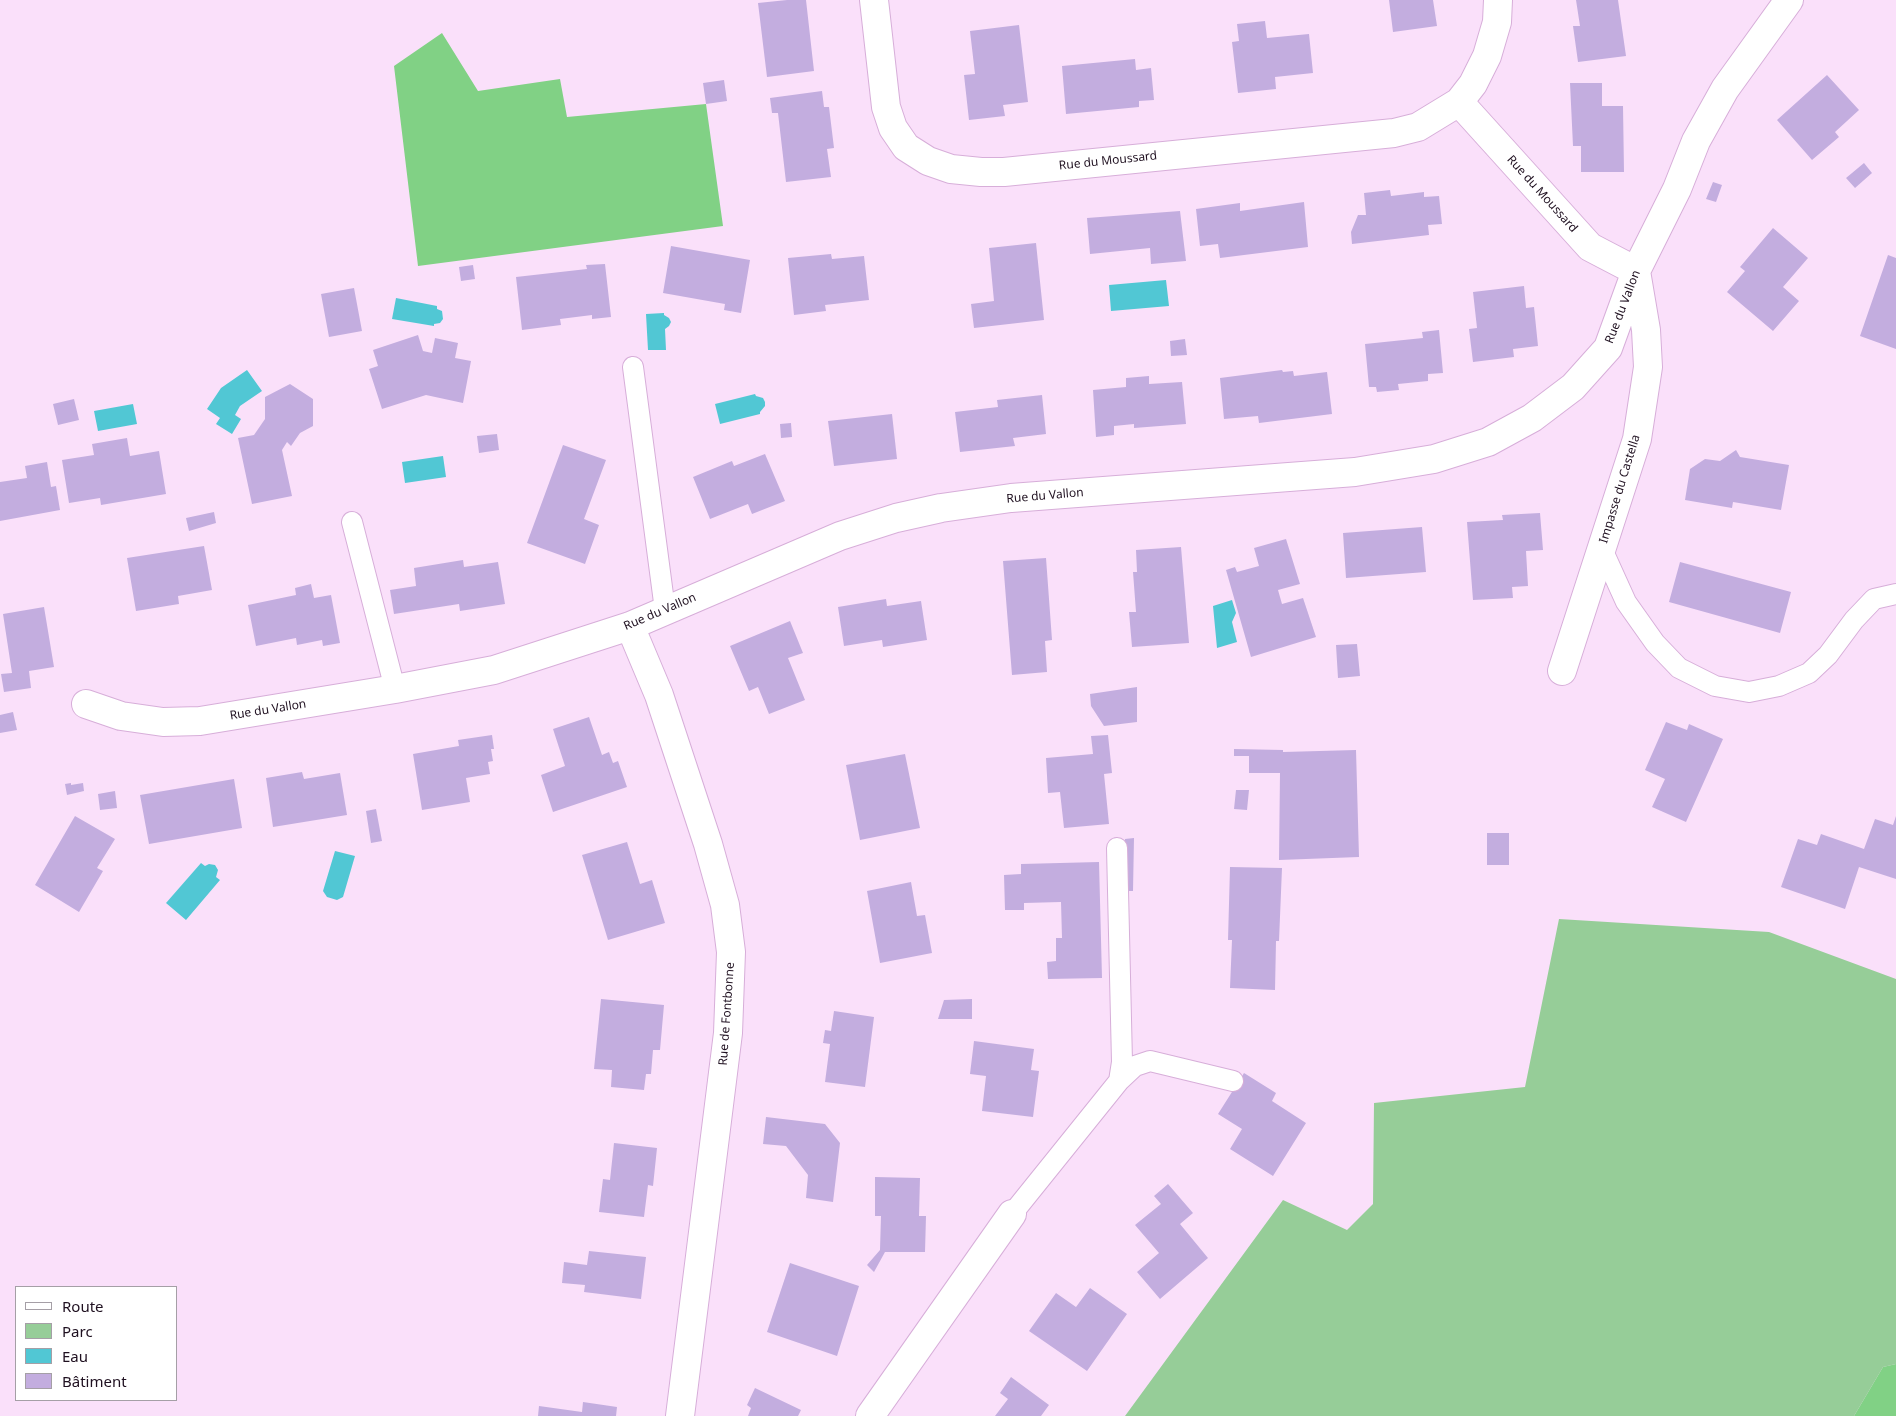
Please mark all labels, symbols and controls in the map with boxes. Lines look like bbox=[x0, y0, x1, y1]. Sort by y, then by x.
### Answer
street label: Rue du Moussard bbox=[1058, 149, 1158, 173]
street label: Rue du Moussard bbox=[1504, 153, 1580, 235]
street label: Rue du Vallon bbox=[1602, 268, 1644, 346]
street label: Impasse du Castella bbox=[1597, 433, 1643, 545]
street label: Rue du Vallon bbox=[1006, 485, 1084, 507]
street label: Rue du Vallon bbox=[622, 590, 698, 634]
street label: Rue du Vallon bbox=[229, 697, 307, 723]
street label: Rue de Fontbonne bbox=[716, 962, 738, 1066]
legend bbox=[15, 1286, 178, 1401]
text: Route bbox=[62, 1296, 104, 1316]
text: Parc bbox=[62, 1321, 93, 1341]
text: Eau bbox=[62, 1346, 88, 1366]
text: Bâtiment bbox=[62, 1371, 127, 1391]

